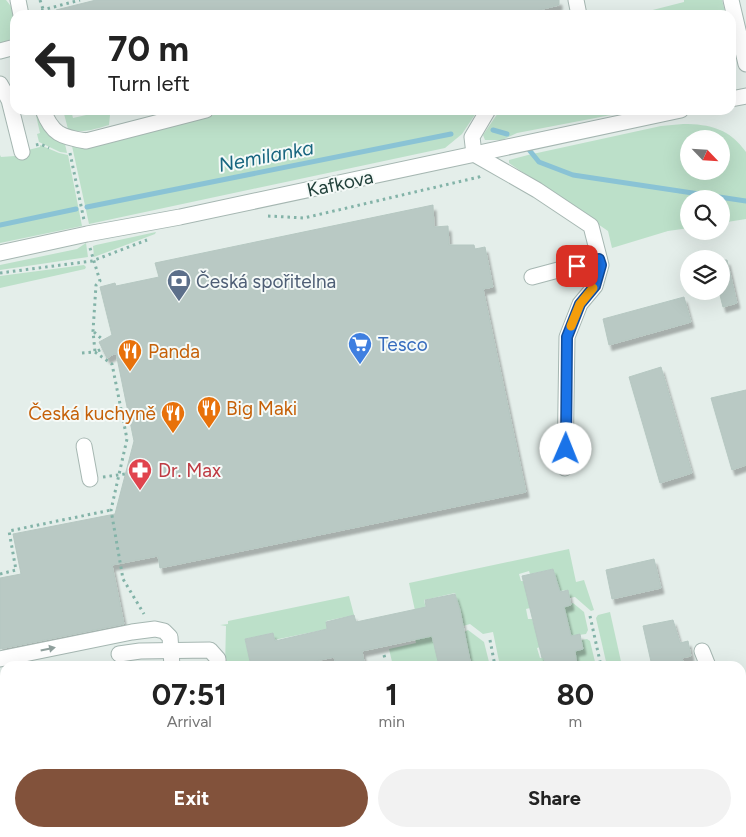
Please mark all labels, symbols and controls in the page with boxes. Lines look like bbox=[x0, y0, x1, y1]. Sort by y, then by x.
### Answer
text: 70 m bbox=[108, 28, 189, 70]
icon: left bbox=[25, 30, 90, 95]
text: Turn left bbox=[108, 70, 190, 97]
north arrow bbox=[680, 130, 730, 180]
map controls bbox=[680, 130, 730, 300]
water label: Nemilanka bbox=[216, 135, 316, 177]
street label: Kafkova bbox=[305, 165, 375, 202]
button: search bbox=[680, 190, 730, 240]
pin bbox=[556, 245, 598, 287]
button: layers bbox=[680, 250, 730, 300]
icon: arrive bbox=[563, 252, 591, 280]
bank icon: Česká spořitelna bbox=[166, 268, 192, 302]
place label: Česká spořitelna bbox=[196, 270, 336, 293]
supermarket icon: Tesco bbox=[347, 331, 373, 365]
place label: Tesco bbox=[378, 333, 428, 356]
restaurant icon: Panda bbox=[117, 338, 143, 372]
place label: Panda bbox=[148, 340, 200, 363]
restaurant icon: Big Maki bbox=[196, 395, 222, 429]
place label: Big Maki bbox=[226, 397, 297, 420]
restaurant icon: Česká kuchyně bbox=[160, 400, 186, 434]
place label: Česká kuchyně bbox=[28, 402, 156, 425]
position arrow bbox=[539, 422, 591, 474]
pharmacy icon: Dr. Max bbox=[127, 457, 153, 491]
place label: Dr. Max bbox=[158, 459, 221, 482]
one-way arrow bbox=[40, 645, 56, 653]
text: 07:51 bbox=[152, 676, 227, 713]
text: 1 bbox=[385, 676, 398, 713]
text: 80 bbox=[556, 676, 594, 713]
text: Arrival bbox=[167, 712, 212, 731]
text: min bbox=[379, 712, 405, 731]
text: m bbox=[569, 712, 582, 731]
button: Exit bbox=[15, 769, 368, 827]
button: Share bbox=[378, 769, 731, 827]

